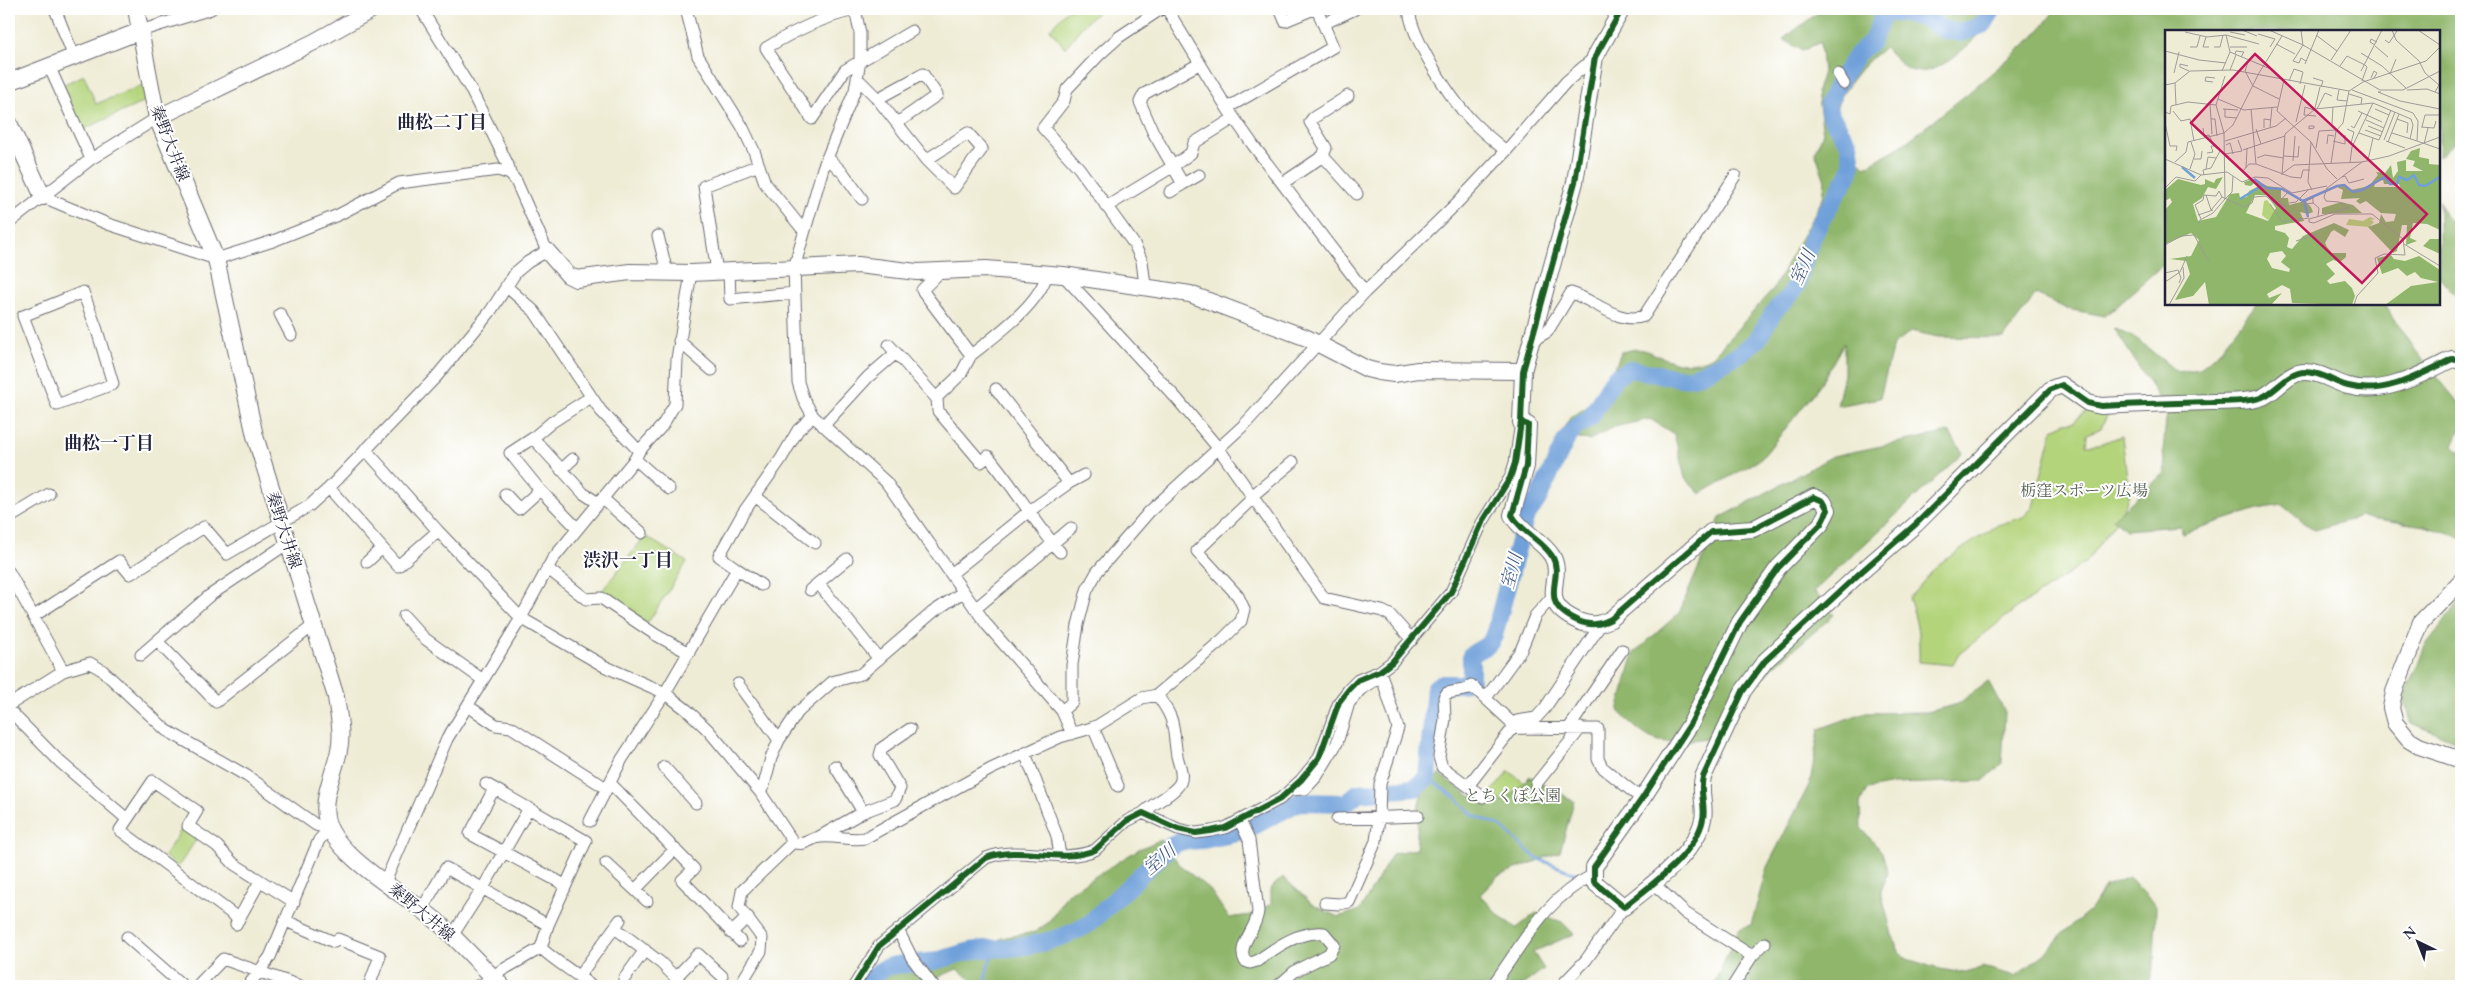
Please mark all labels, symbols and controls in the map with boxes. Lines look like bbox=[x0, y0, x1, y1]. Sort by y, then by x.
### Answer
inset map bbox=[2165, 30, 2440, 305]
street label: 秦野大井線 bbox=[146, 102, 194, 184]
district label: 曲松二丁目 bbox=[397, 110, 487, 133]
water label: 室川 bbox=[1784, 244, 1821, 288]
district label: 曲松一丁目 bbox=[64, 431, 154, 454]
park label: 栃窪スポーツ広場 bbox=[2020, 480, 2148, 501]
street label: 秦野大井線 bbox=[262, 489, 306, 571]
district label: 渋沢一丁目 bbox=[583, 548, 673, 571]
water label: 室川 bbox=[1495, 549, 1527, 591]
park label: とちくぼ公園 bbox=[1465, 785, 1561, 806]
water label: 室川 bbox=[1138, 837, 1182, 879]
street label: 秦野大井線 bbox=[385, 878, 459, 946]
north arrow bbox=[2392, 918, 2442, 968]
text: N bbox=[2399, 922, 2420, 943]

